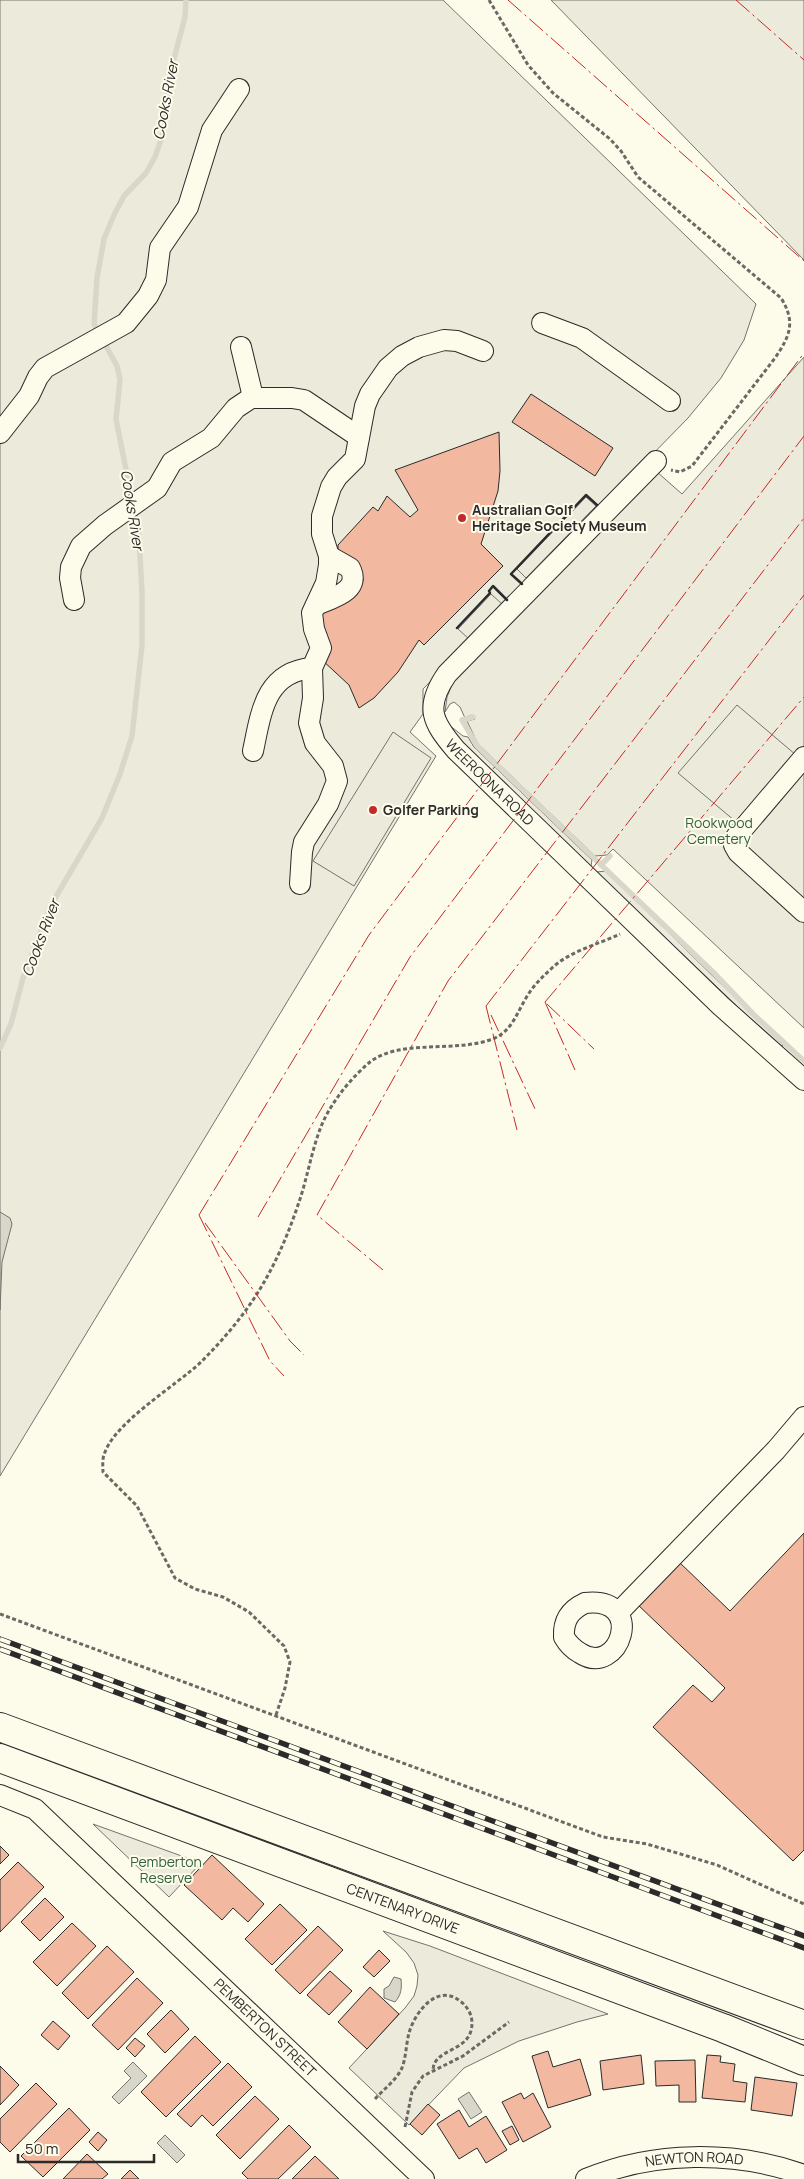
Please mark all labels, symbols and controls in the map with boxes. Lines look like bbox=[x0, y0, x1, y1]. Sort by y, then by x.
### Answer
water label: Cooks River bbox=[147, 56, 184, 142]
water label: Cooks River bbox=[116, 468, 150, 554]
place label: Australian Golf Heritage Society Museum bbox=[472, 500, 647, 535]
marker: Australian Golf Heritage Society Museum bbox=[456, 512, 468, 524]
street label: WEEROONA ROAD bbox=[442, 735, 538, 829]
place label: Golfer Parking bbox=[383, 800, 479, 819]
marker: Golfer Parking bbox=[367, 804, 379, 816]
park label: Rookwood Cemetery bbox=[685, 813, 753, 848]
water label: Cooks River bbox=[16, 894, 66, 979]
park label: Pemberton Reserve bbox=[130, 1852, 202, 1887]
street label: CENTENARY DRIVE bbox=[344, 1878, 462, 1938]
street label: PEMBERTON STREET bbox=[210, 1974, 321, 2081]
scale bar bbox=[18, 2132, 154, 2164]
text: 50 m bbox=[25, 2138, 59, 2159]
street label: NEWTON ROAD bbox=[644, 2147, 745, 2171]

